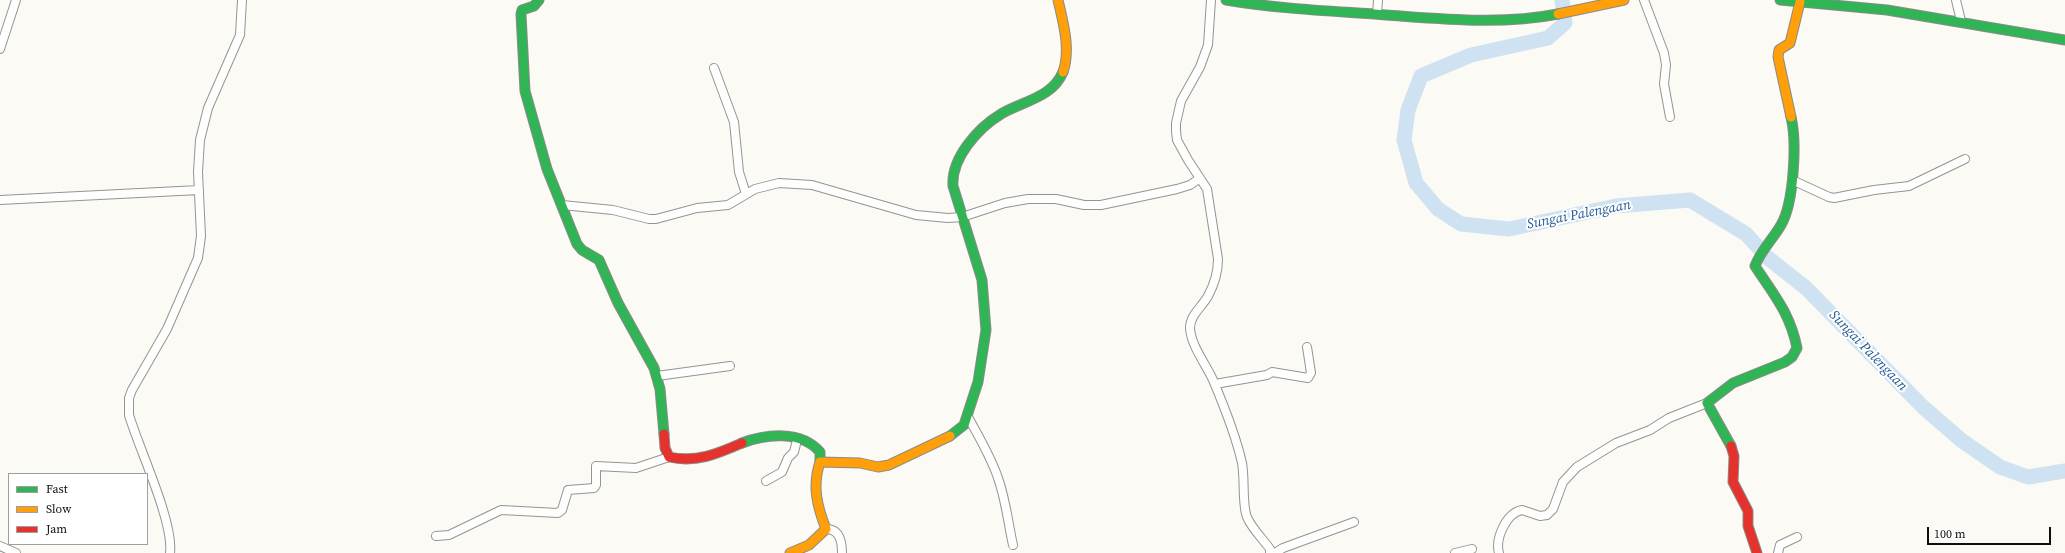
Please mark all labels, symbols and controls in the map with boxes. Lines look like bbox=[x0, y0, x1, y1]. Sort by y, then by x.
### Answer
water label: Sungai Palengaan bbox=[1526, 197, 1632, 233]
water label: Sungai Palengaan bbox=[1825, 307, 1911, 395]
legend bbox=[8, 473, 148, 545]
text: Fast bbox=[46, 481, 68, 497]
text: Slow bbox=[46, 501, 71, 517]
scale bar bbox=[1929, 519, 2053, 545]
text: Jam bbox=[46, 521, 67, 537]
text: 100 m bbox=[1934, 526, 1966, 542]

